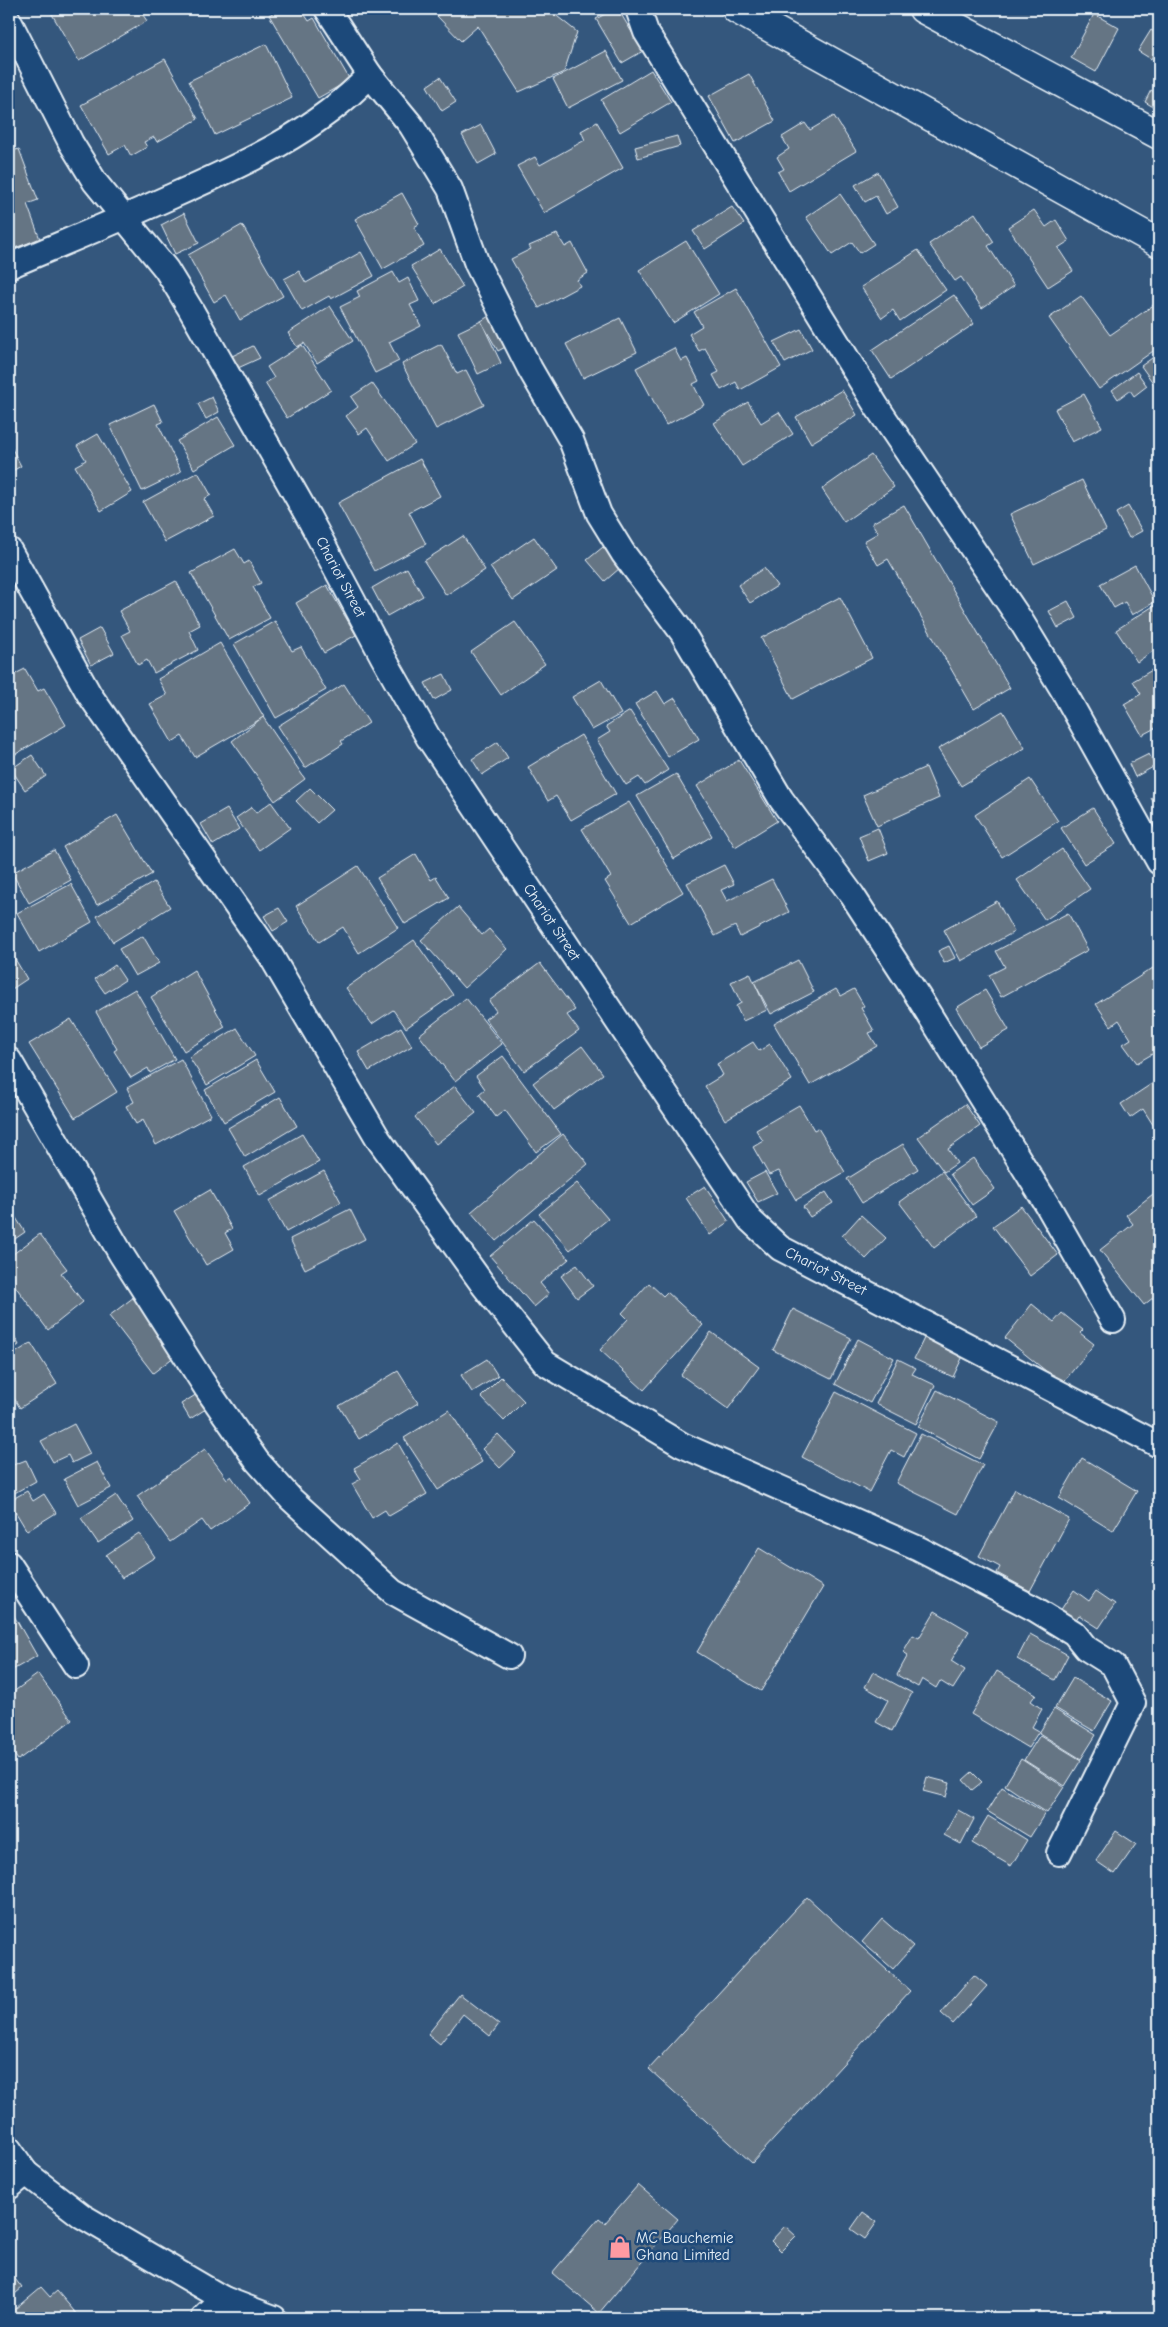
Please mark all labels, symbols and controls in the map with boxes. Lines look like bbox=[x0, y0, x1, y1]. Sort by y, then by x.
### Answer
street label: Chariot Street bbox=[312, 533, 370, 621]
street label: Chariot Street bbox=[520, 880, 585, 965]
street label: Chariot Street bbox=[782, 1243, 870, 1300]
place label: MC Bauchemie Ghana Limited bbox=[636, 2229, 734, 2264]
shop icon: MC Bauchemie Ghana Limited bbox=[607, 2234, 633, 2260]

